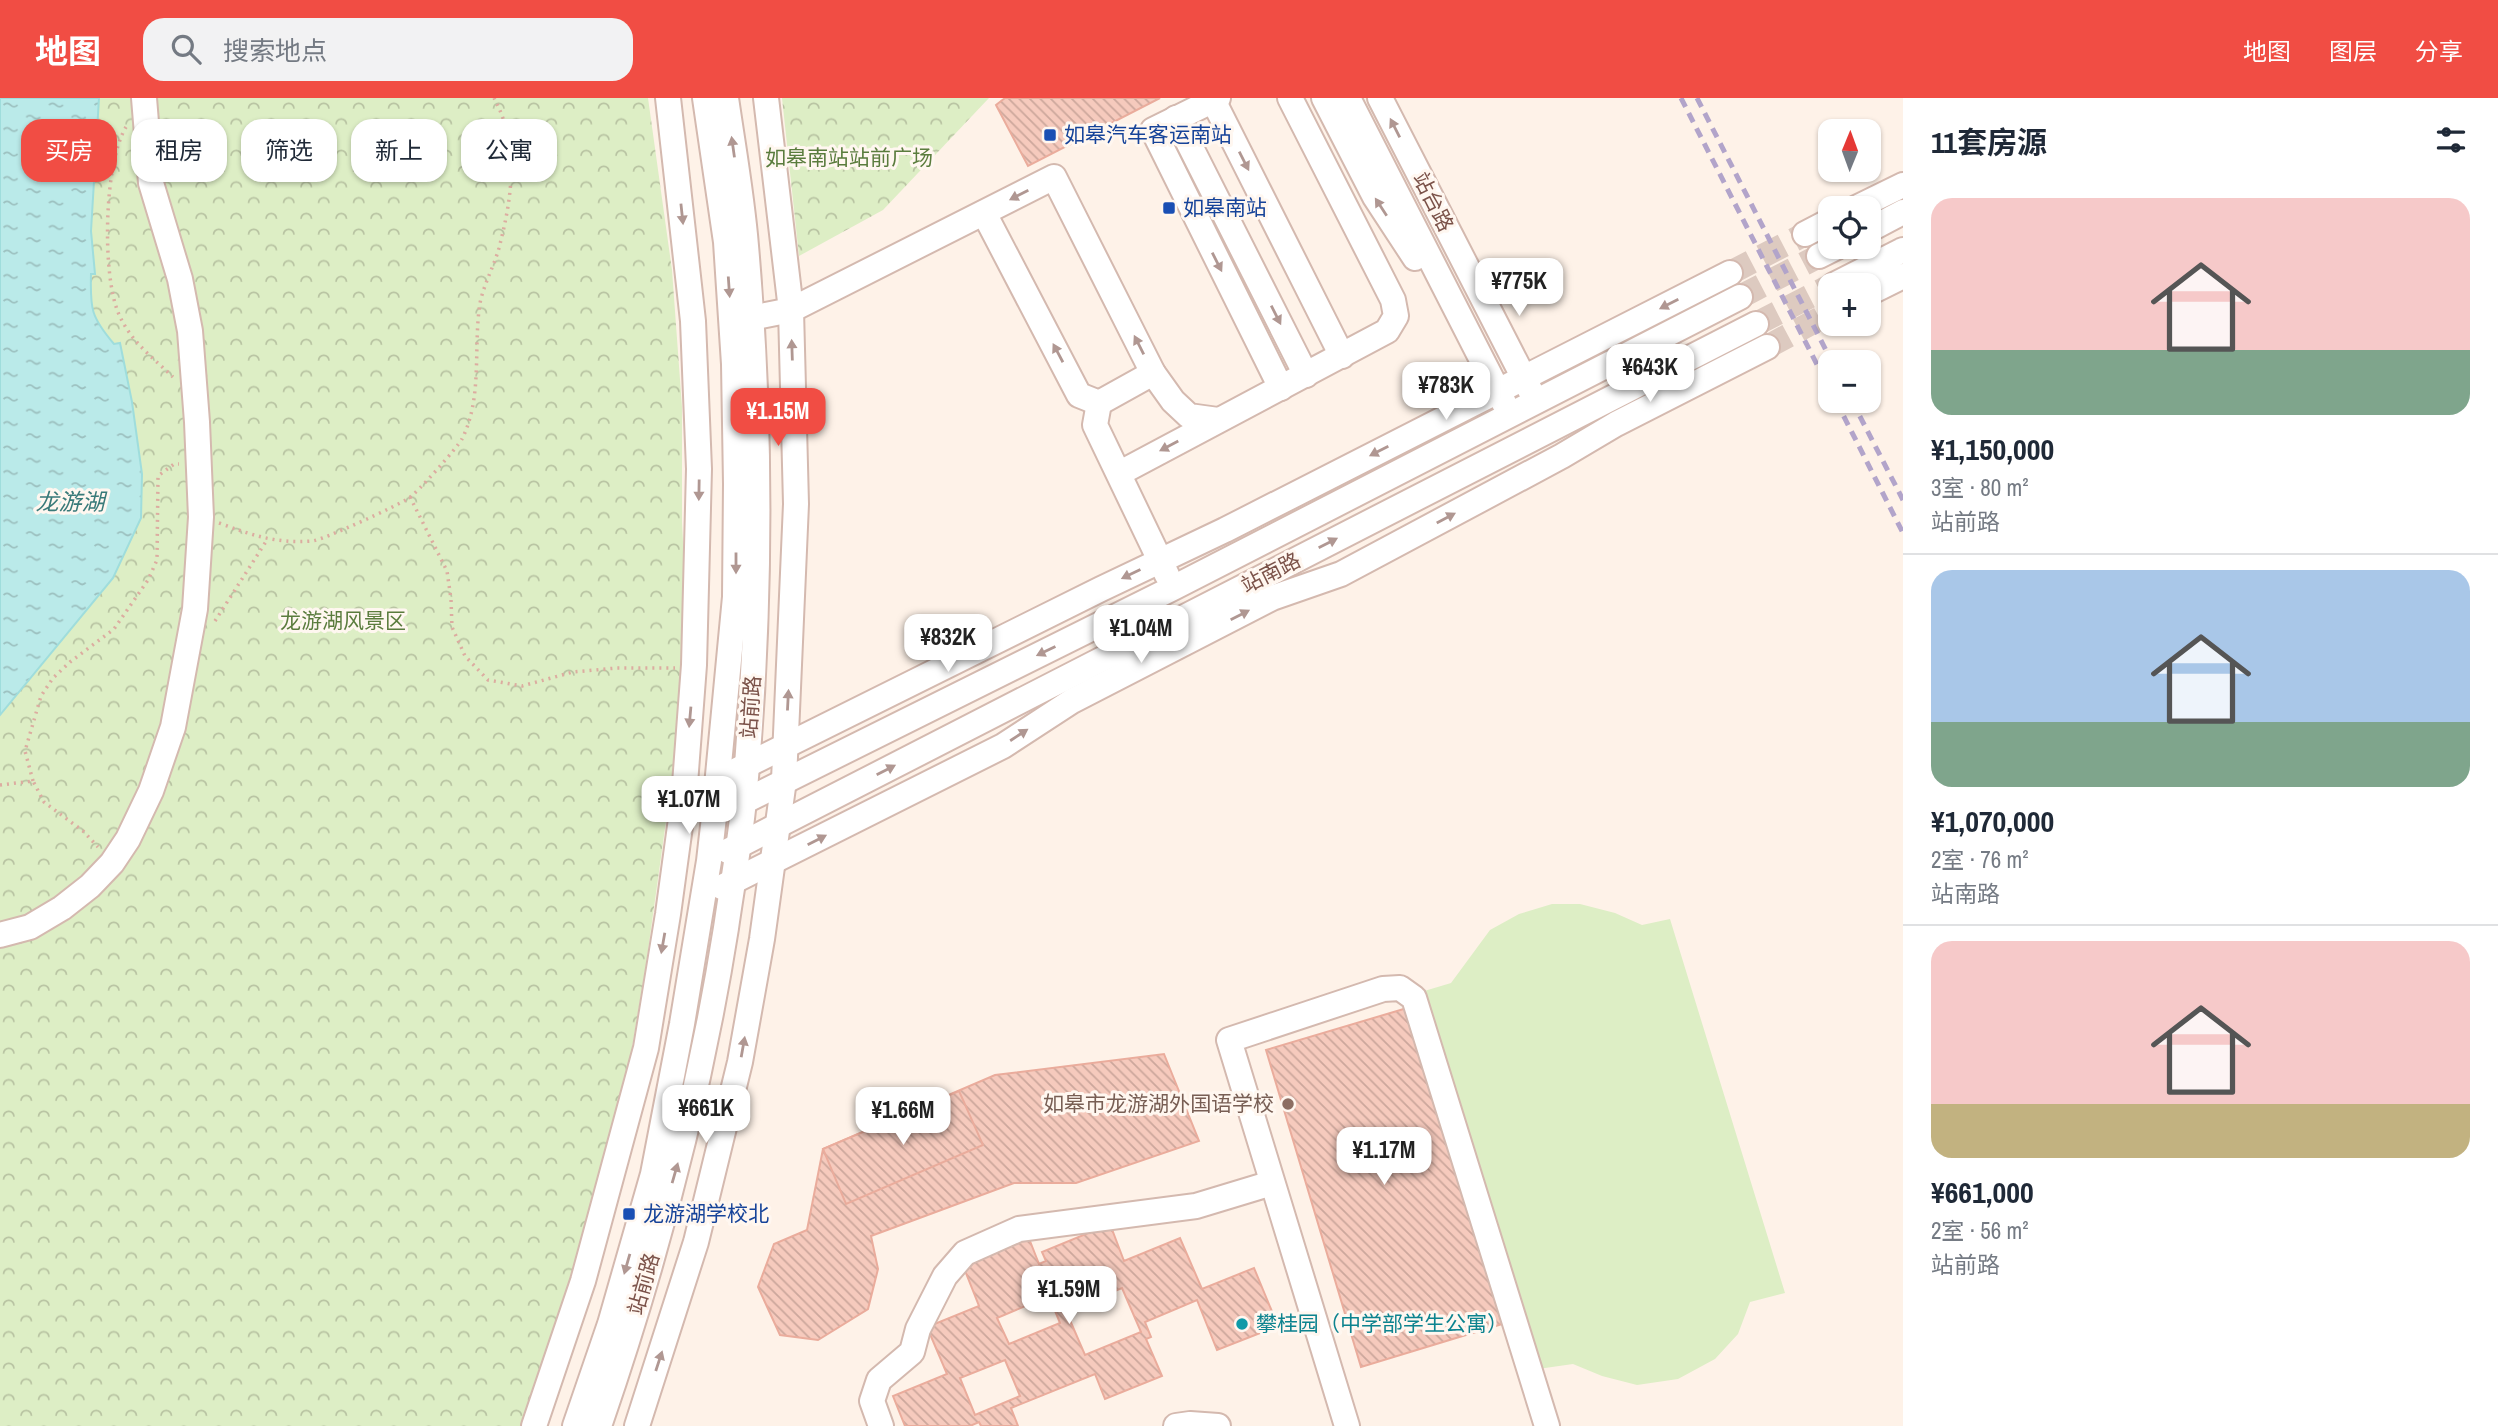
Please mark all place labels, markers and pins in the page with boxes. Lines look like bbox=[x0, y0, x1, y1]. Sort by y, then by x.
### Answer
place label: 如皋汽车客运南站 bbox=[1064, 120, 1232, 149]
marker: 如皋汽车客运南站 bbox=[1042, 127, 1058, 143]
place label: 如皋南站 bbox=[1183, 193, 1267, 222]
marker: 如皋南站 bbox=[1161, 200, 1177, 216]
pin: ¥775K bbox=[1470, 258, 1568, 318]
pin: ¥643K bbox=[1601, 344, 1699, 404]
pin: ¥783K bbox=[1397, 362, 1495, 422]
pin: ¥1.15M bbox=[721, 388, 835, 448]
pin: ¥1.04M bbox=[1084, 606, 1198, 665]
pin: ¥832K bbox=[899, 614, 997, 674]
pin: ¥1.07M bbox=[632, 776, 746, 836]
pin: ¥661K bbox=[657, 1086, 755, 1145]
pin: ¥1.66M bbox=[846, 1088, 960, 1147]
place label: 如皋市龙游湖外国语学校 bbox=[1043, 1089, 1274, 1118]
marker: 如皋市龙游湖外国语学校 bbox=[1280, 1096, 1296, 1112]
pin: ¥1.17M bbox=[1327, 1128, 1441, 1187]
place label: 龙游湖学校北 bbox=[643, 1199, 769, 1228]
marker: 龙游湖学校北 bbox=[621, 1206, 637, 1222]
pin: ¥1.59M bbox=[1012, 1266, 1126, 1326]
place label: 攀桂园（中学部学生公寓） bbox=[1256, 1309, 1508, 1338]
marker: 攀桂园（中学部学生公寓） bbox=[1234, 1316, 1250, 1332]

